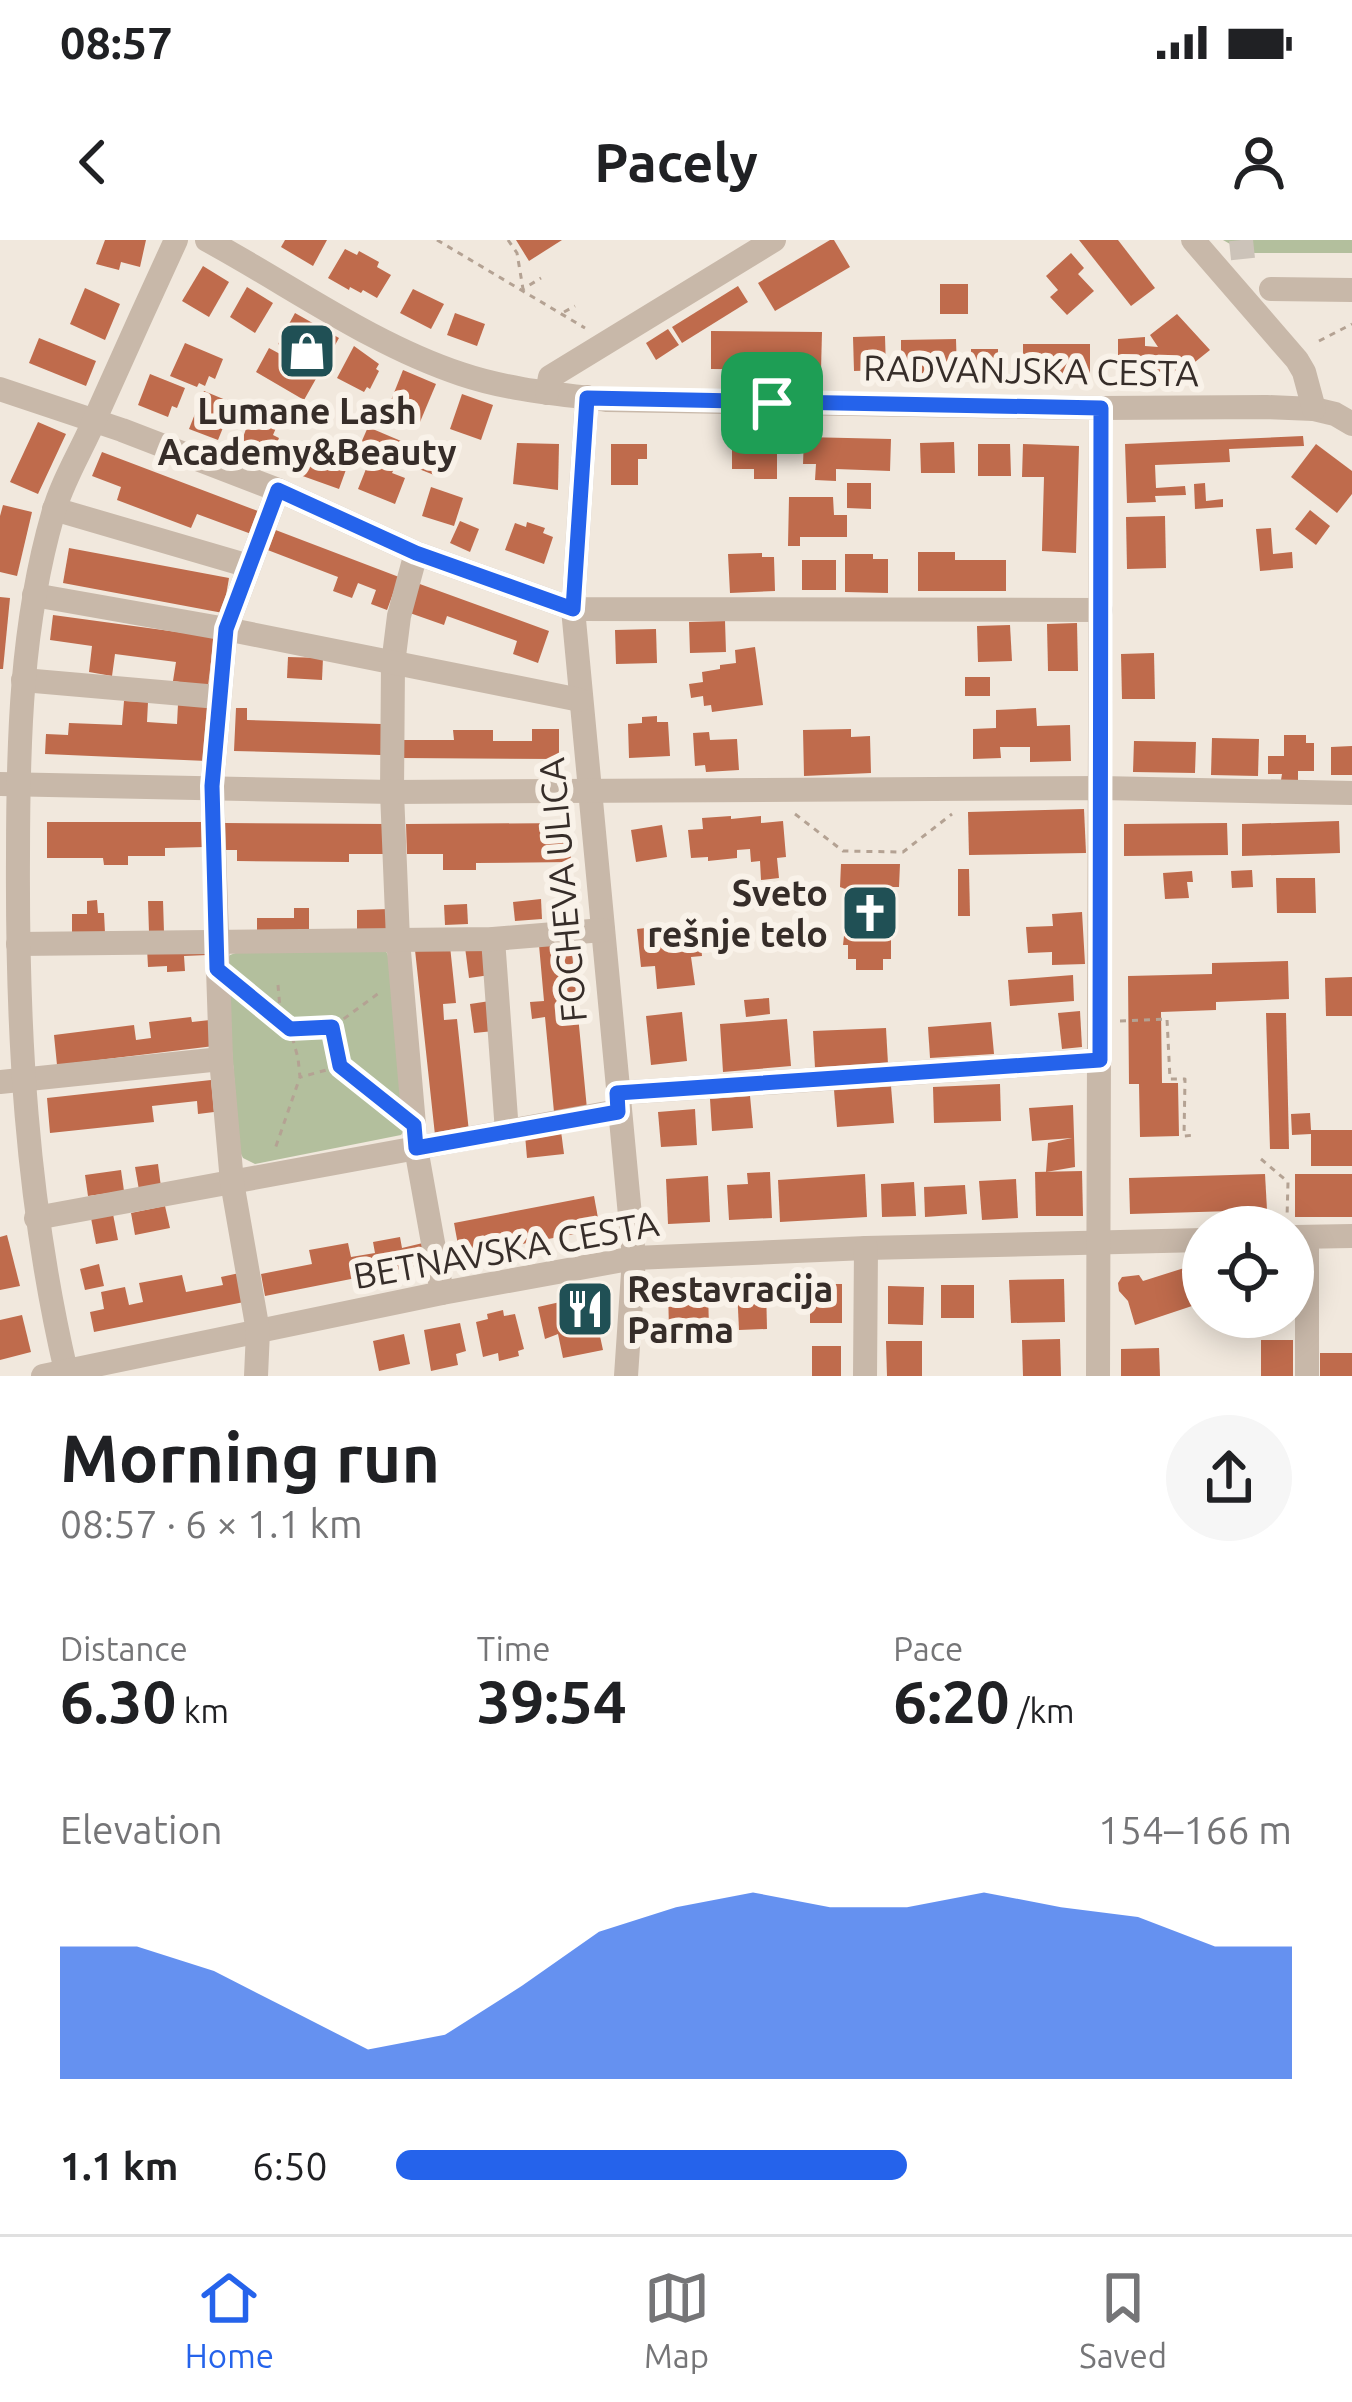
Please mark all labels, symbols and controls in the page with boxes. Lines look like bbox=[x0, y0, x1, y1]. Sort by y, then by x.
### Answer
text: 08:57 bbox=[60, 17, 173, 68]
icon: back bbox=[60, 129, 126, 195]
icon: person bbox=[1226, 129, 1292, 195]
text: Pacely bbox=[594, 132, 758, 192]
shop icon: Lumane Lash Academy&Beauty bbox=[276, 320, 338, 382]
street label: RADVANJSKA CESTA bbox=[863, 347, 1200, 393]
pin bbox=[721, 352, 823, 454]
icon: arrive bbox=[739, 370, 805, 436]
place label: Lumane Lash Academy&Beauty bbox=[157, 390, 457, 472]
street label: FOCHEVA ULICA bbox=[530, 755, 594, 1024]
place label: Sveto rešnje telo bbox=[647, 872, 828, 954]
church icon: Sveto rešnje telo bbox=[839, 882, 901, 944]
street label: BETNAVSKA CESTA bbox=[350, 1202, 662, 1296]
map controls bbox=[1182, 1206, 1314, 1338]
button: locate bbox=[1182, 1206, 1314, 1338]
place label: Restavracija Parma bbox=[627, 1268, 833, 1350]
restaurant icon: Restavracija Parma bbox=[554, 1278, 616, 1340]
button: share bbox=[1166, 1415, 1292, 1541]
text: Morning run bbox=[60, 1420, 440, 1494]
text: 08:57 · 6 × 1.1 km bbox=[60, 1502, 363, 1545]
text: Distance bbox=[60, 1630, 188, 1667]
text: Time bbox=[477, 1630, 550, 1667]
text: Pace bbox=[893, 1630, 963, 1667]
text: 6.30 bbox=[60, 1667, 176, 1734]
text: 39:54 bbox=[477, 1667, 627, 1734]
text: 6:20 bbox=[893, 1667, 1010, 1734]
text: km bbox=[176, 1692, 229, 1729]
text: /km bbox=[1010, 1692, 1075, 1729]
text: Elevation bbox=[60, 1808, 223, 1851]
text: 154–166 m bbox=[1098, 1808, 1292, 1851]
text: 1.1 km bbox=[60, 2144, 178, 2187]
text: 6:50 bbox=[252, 2144, 328, 2187]
tab: Home bbox=[185, 2265, 274, 2374]
tab: Map bbox=[644, 2265, 710, 2374]
tab: Saved bbox=[1079, 2265, 1167, 2374]

